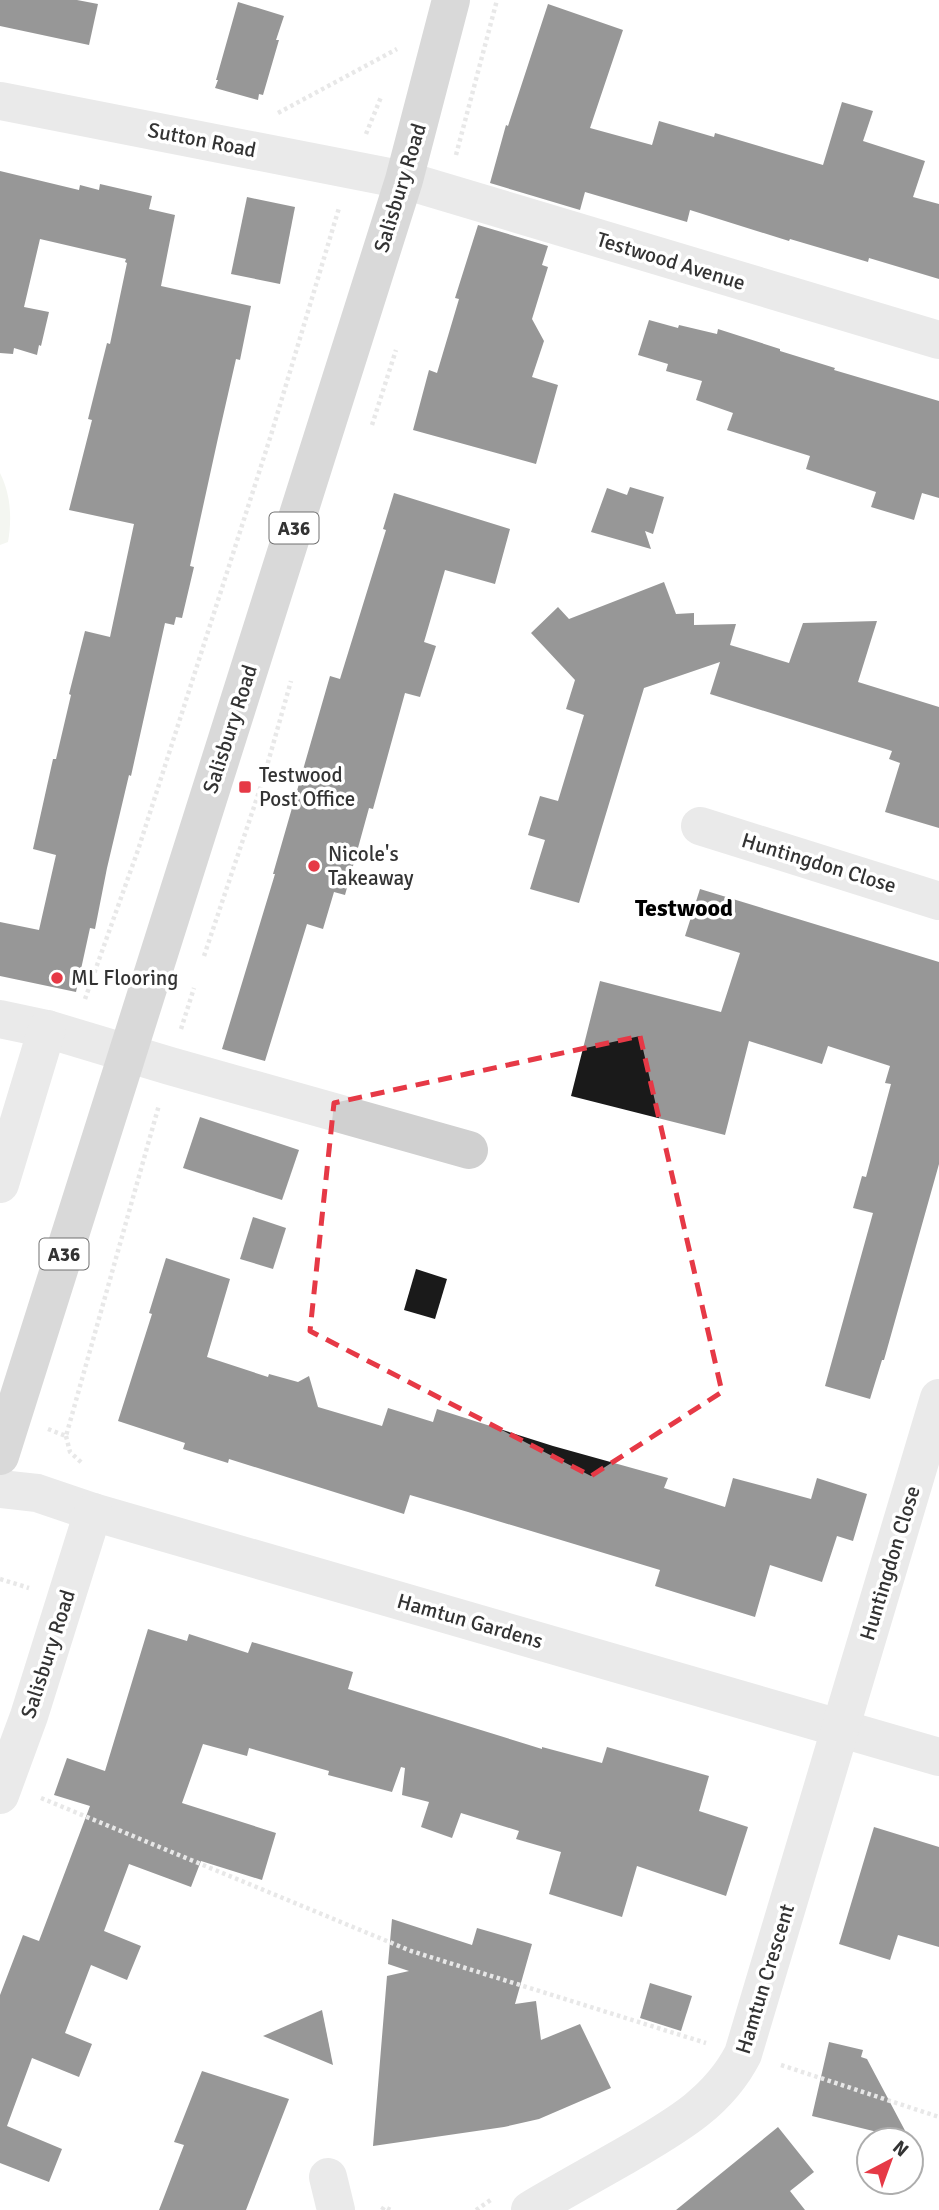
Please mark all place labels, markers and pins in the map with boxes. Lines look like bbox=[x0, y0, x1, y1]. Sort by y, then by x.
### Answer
place label: Testwood Post Office bbox=[259, 762, 355, 812]
marker: Testwood Post Office bbox=[237, 779, 253, 795]
place label: Nicole's Takeaway bbox=[328, 841, 414, 891]
marker: Nicole's Takeaway bbox=[306, 858, 322, 874]
place label: ML Flooring bbox=[71, 965, 178, 991]
marker: ML Flooring bbox=[49, 970, 65, 986]

